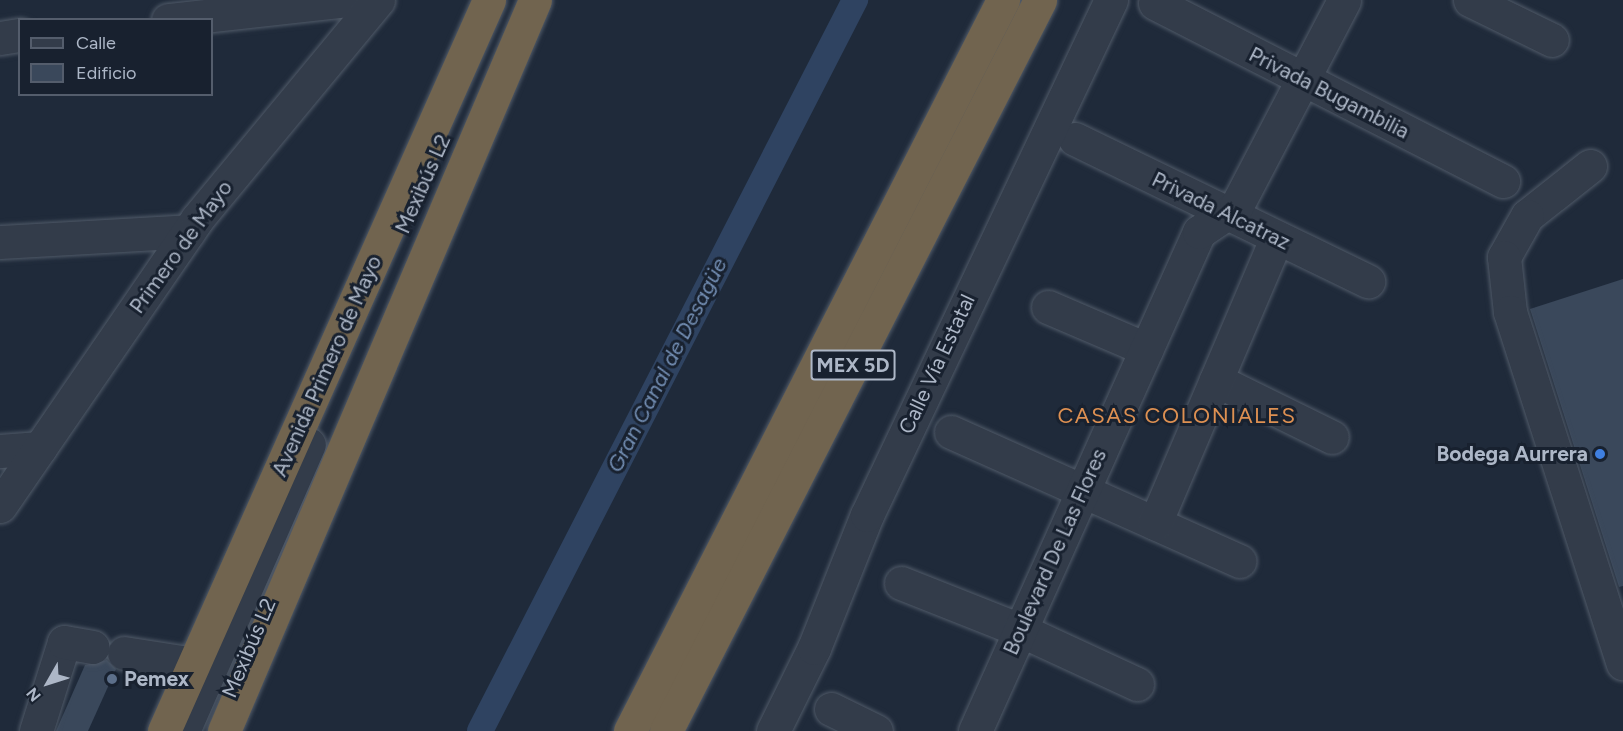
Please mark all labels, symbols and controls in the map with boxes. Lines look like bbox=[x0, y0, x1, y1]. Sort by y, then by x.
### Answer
legend bbox=[18, 18, 213, 96]
text: Calle bbox=[76, 32, 116, 54]
street label: Privada Bugambilia bbox=[1245, 42, 1413, 144]
text: Edificio bbox=[76, 62, 137, 84]
street label: Mexibús L2 bbox=[390, 131, 456, 237]
street label: Privada Alcatraz bbox=[1148, 167, 1294, 255]
street label: Primero de Mayo bbox=[124, 176, 238, 318]
street label: Avenida Primero de Mayo bbox=[267, 252, 387, 480]
water label: Gran Canal de Desagüe bbox=[601, 253, 733, 477]
street label: Calle Vía Estatal bbox=[894, 290, 980, 438]
road number: MEX 5D bbox=[810, 348, 896, 382]
district label: CASAS COLONIALES bbox=[1058, 403, 1296, 429]
place label: Bodega Aurrera bbox=[1436, 441, 1588, 467]
street label: Boulevard De Las Flores bbox=[998, 445, 1112, 659]
marker: Bodega Aurrera bbox=[1593, 447, 1607, 461]
street label: Mexibús L2 bbox=[217, 594, 281, 702]
north arrow bbox=[18, 653, 78, 713]
place label: Pemex bbox=[124, 666, 189, 692]
marker: Pemex bbox=[105, 672, 119, 686]
text: N bbox=[22, 684, 45, 705]

